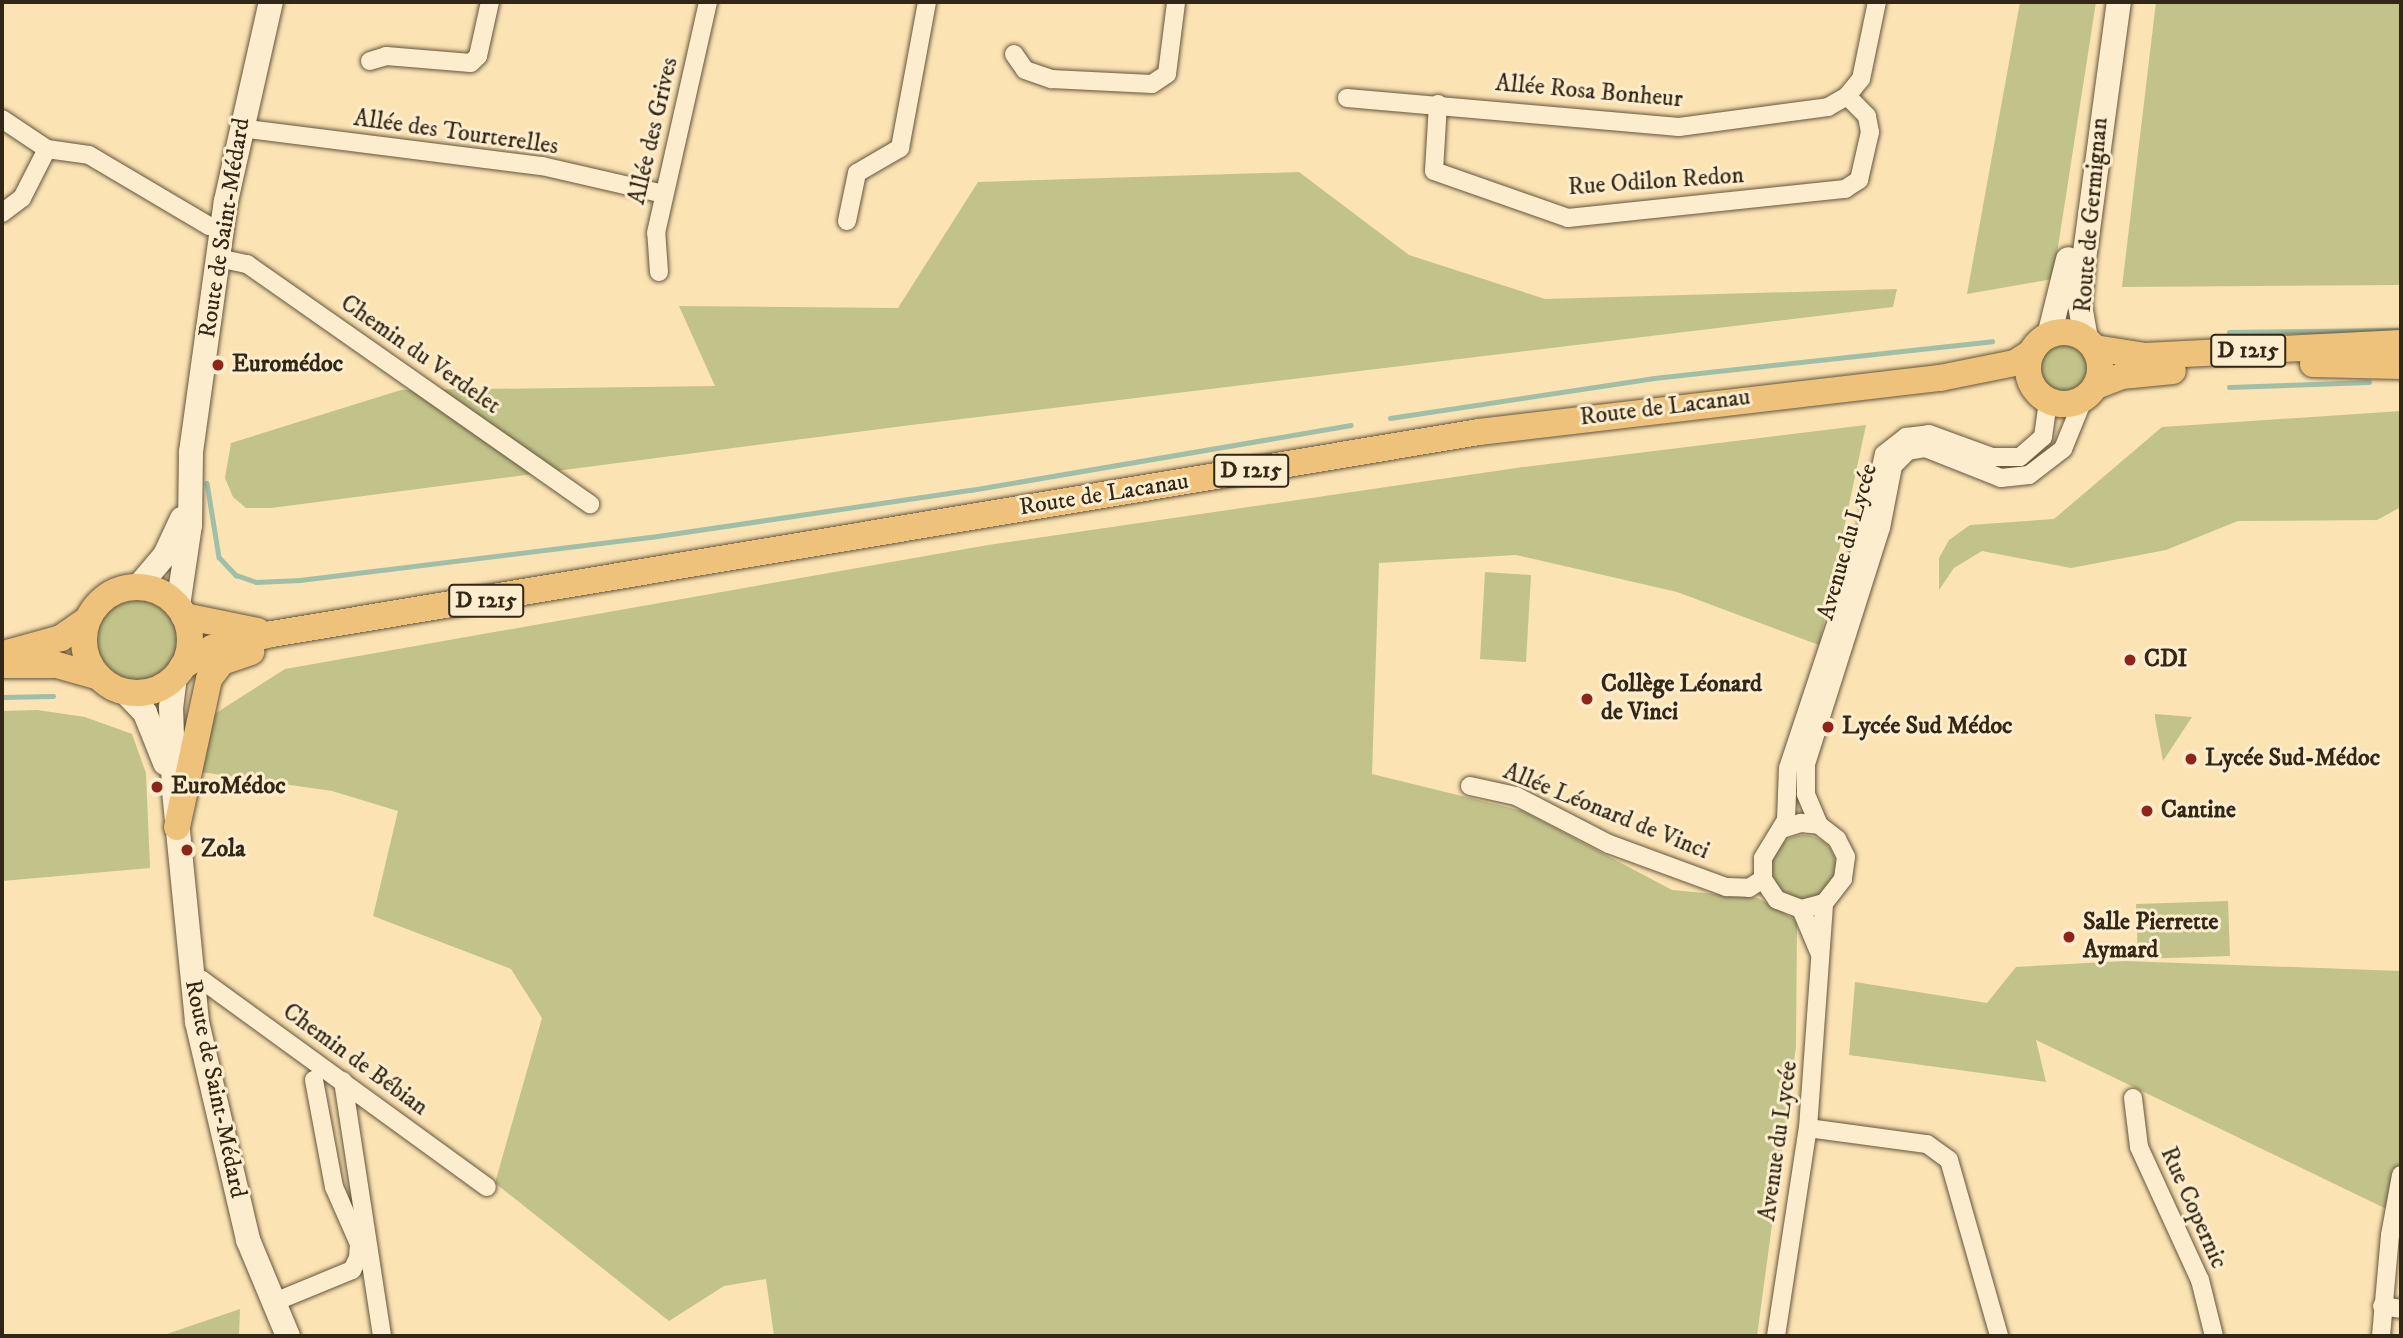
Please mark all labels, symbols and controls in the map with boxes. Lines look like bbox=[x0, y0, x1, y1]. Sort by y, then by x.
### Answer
street label: Allée des Grives bbox=[623, 55, 685, 207]
street label: Allée Rosa Bonheur bbox=[1494, 69, 1684, 115]
street label: Allée des Tourterelles bbox=[352, 104, 560, 162]
street label: Route de Saint-Médard bbox=[193, 116, 257, 340]
street label: Route de Germignan bbox=[2069, 116, 2115, 314]
street label: Rue Odilon Redon bbox=[1567, 161, 1745, 203]
street label: Chemin du Verdelet bbox=[335, 289, 505, 421]
road number: D 1215 bbox=[2210, 332, 2286, 370]
place label: Euromédoc bbox=[232, 351, 343, 379]
marker: Euromédoc bbox=[210, 357, 226, 373]
street label: Route de Lacanau bbox=[1578, 383, 1752, 433]
road number: D 1215 bbox=[1212, 452, 1290, 491]
street label: Avenue du Lycée bbox=[1812, 460, 1884, 624]
street label: Route de Lacanau bbox=[1017, 467, 1191, 523]
road number: D 1215 bbox=[448, 582, 524, 621]
place label: CDI bbox=[2144, 646, 2187, 674]
marker: CDI bbox=[2122, 652, 2138, 668]
place label: Collège Léonard de Vinci bbox=[1601, 671, 1762, 727]
marker: Collège Léonard de Vinci bbox=[1579, 691, 1595, 707]
place label: Lycée Sud Médoc bbox=[1842, 713, 2012, 741]
marker: Lycée Sud Médoc bbox=[1820, 719, 1836, 735]
place label: Lycée Sud-Médoc bbox=[2205, 745, 2380, 773]
marker: Lycée Sud-Médoc bbox=[2183, 751, 2199, 767]
street label: Allée Léonard de Vinci bbox=[1499, 758, 1713, 866]
place label: EuroMédoc bbox=[171, 773, 286, 801]
marker: EuroMédoc bbox=[149, 779, 165, 795]
place label: Cantine bbox=[2161, 797, 2236, 825]
marker: Cantine bbox=[2139, 803, 2155, 819]
place label: Zola bbox=[201, 836, 245, 864]
marker: Zola bbox=[179, 842, 195, 858]
place label: Salle Pierrette Aymard bbox=[2083, 909, 2218, 965]
marker: Salle Pierrette Aymard bbox=[2061, 929, 2077, 945]
street label: Route de Saint-Médard bbox=[178, 977, 252, 1201]
street label: Chemin de Bébian bbox=[277, 998, 433, 1122]
street label: Avenue du Lycée bbox=[1754, 1059, 1804, 1223]
street label: Rue Copernic bbox=[2153, 1143, 2233, 1273]

